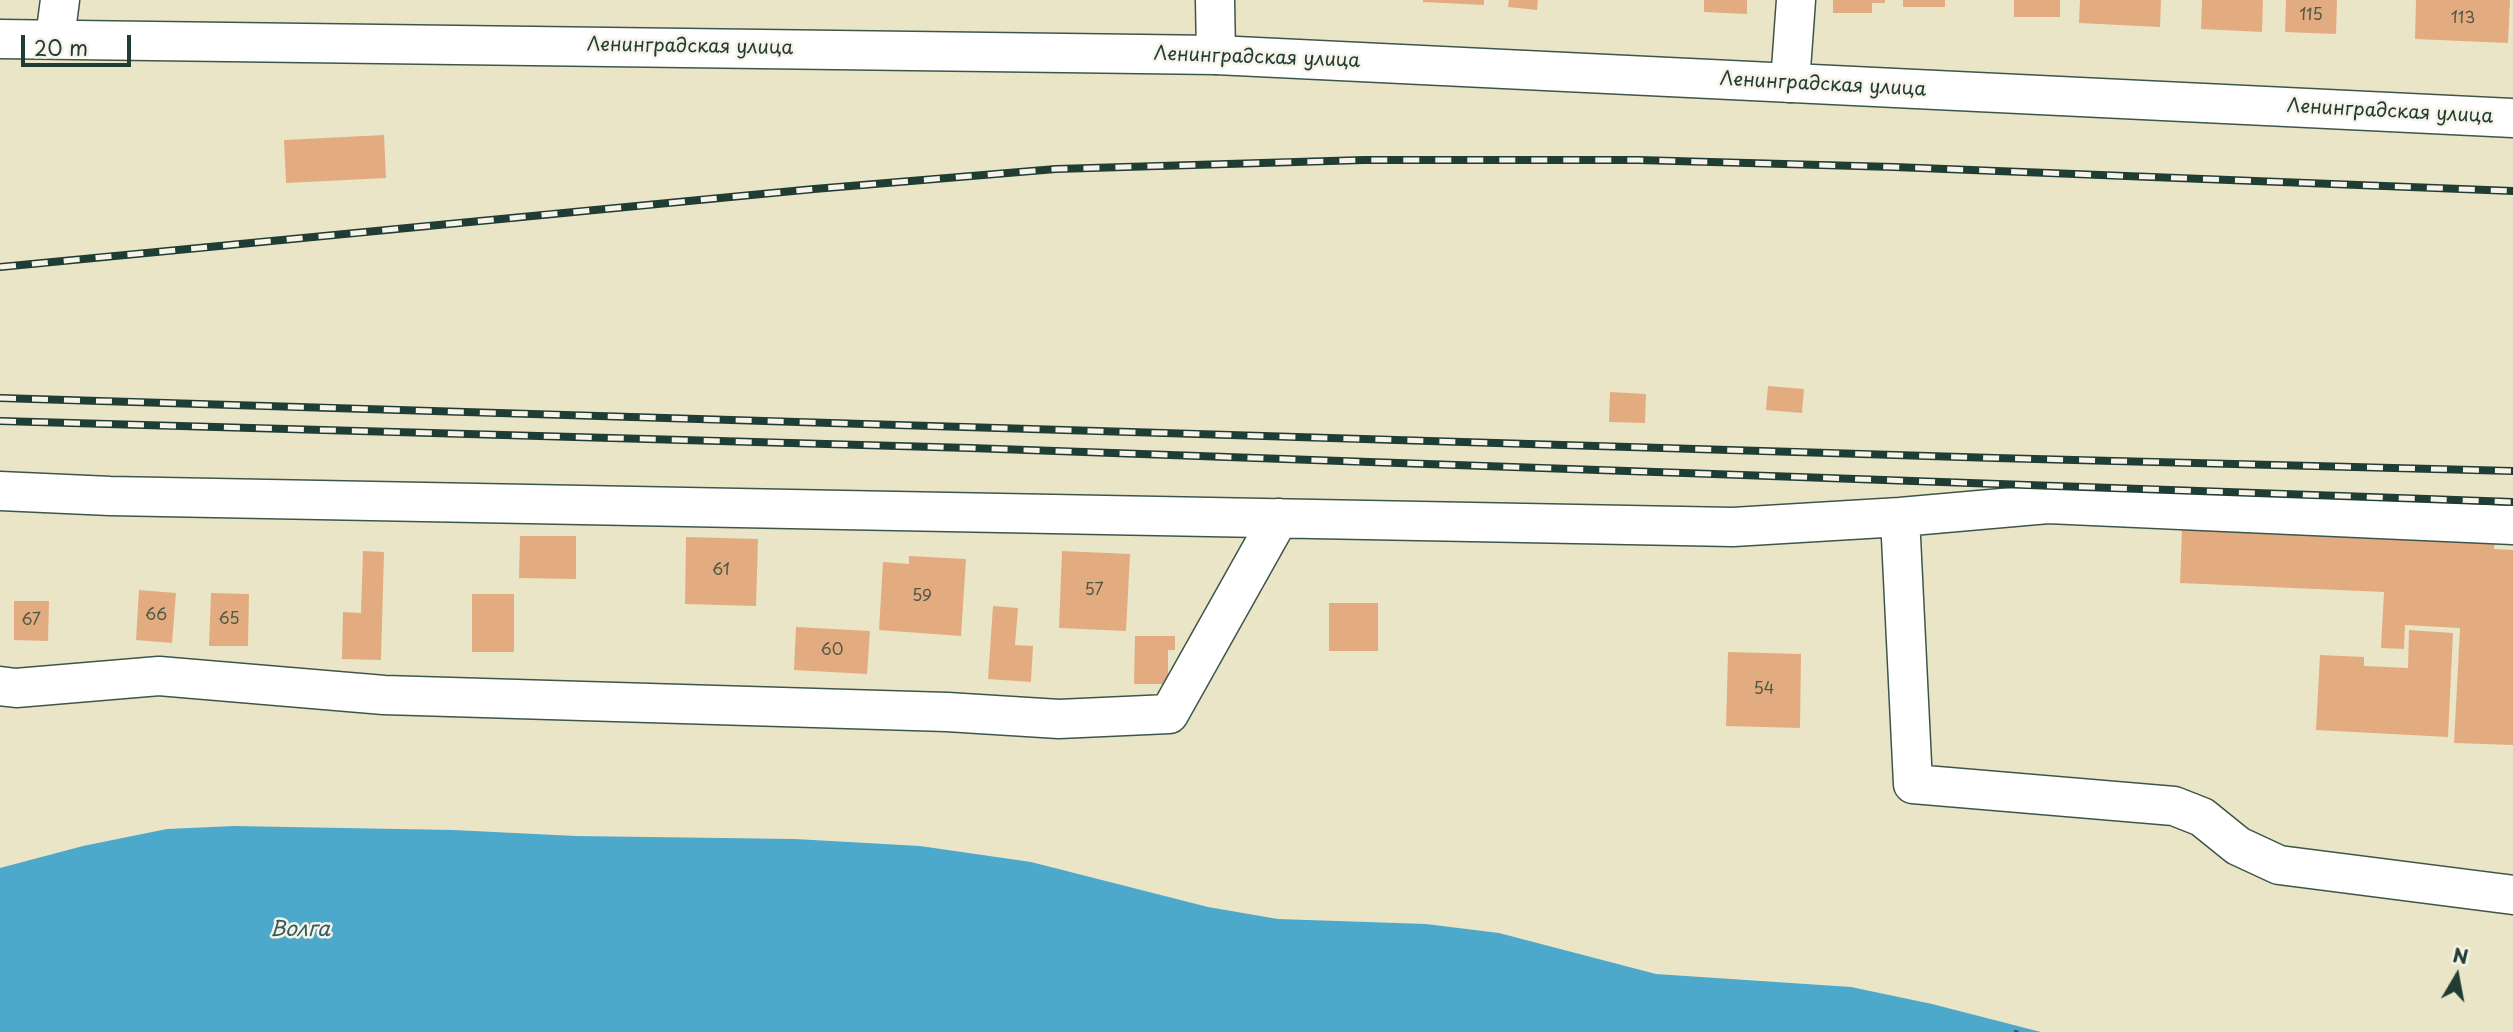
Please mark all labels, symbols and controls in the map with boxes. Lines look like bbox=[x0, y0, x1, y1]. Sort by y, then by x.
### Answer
house number: 115 bbox=[2299, 6, 2323, 26]
house number: 113 bbox=[2451, 9, 2475, 29]
scale bar bbox=[24, 21, 135, 65]
text: 20 m bbox=[34, 31, 88, 63]
street label: Ленинградская улица bbox=[587, 34, 793, 60]
street label: Ленинградская улица bbox=[1153, 43, 1361, 73]
street label: Ленинградская улица bbox=[1719, 68, 1927, 102]
street label: Ленинградская улица bbox=[2286, 95, 2494, 129]
house number: 61 bbox=[712, 561, 730, 581]
house number: 57 bbox=[1084, 581, 1104, 601]
house number: 59 bbox=[912, 587, 932, 607]
house number: 66 bbox=[145, 606, 167, 626]
house number: 65 bbox=[218, 610, 240, 630]
house number: 67 bbox=[21, 611, 41, 631]
house number: 60 bbox=[821, 641, 843, 661]
house number: 54 bbox=[1754, 680, 1774, 700]
water label: Волга bbox=[270, 917, 330, 943]
text: N bbox=[2451, 940, 2470, 970]
north arrow bbox=[2422, 941, 2492, 1011]

